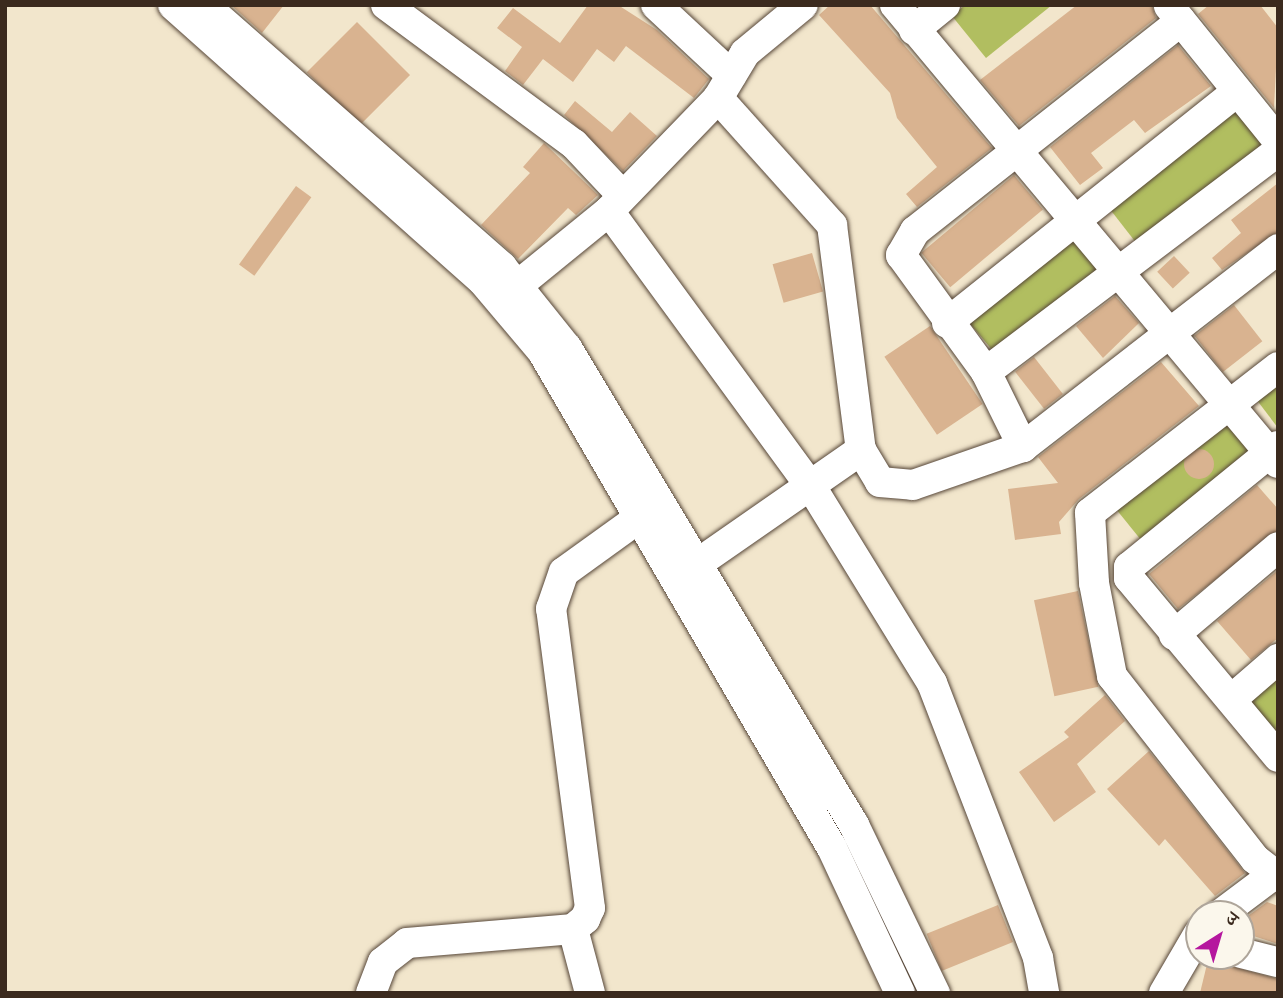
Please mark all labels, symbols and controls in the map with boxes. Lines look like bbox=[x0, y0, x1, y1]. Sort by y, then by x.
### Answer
north arrow bbox=[1185, 900, 1255, 970]
text: उ bbox=[1220, 907, 1243, 933]

